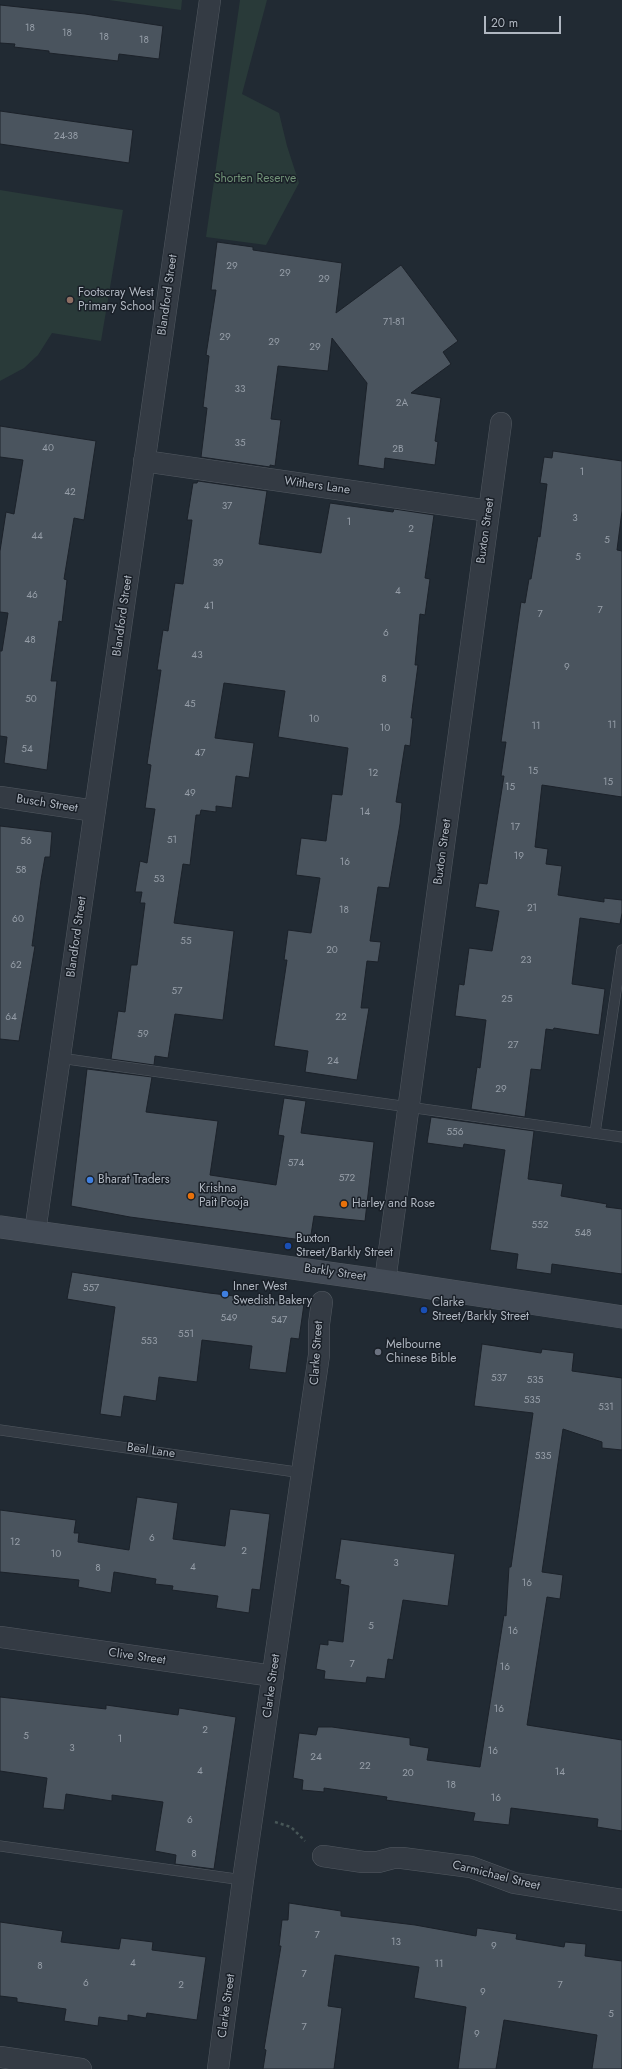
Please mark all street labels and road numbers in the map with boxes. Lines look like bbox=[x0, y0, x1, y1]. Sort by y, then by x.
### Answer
street label: Blandford Street bbox=[155, 254, 181, 336]
street label: Withers Lane bbox=[283, 474, 351, 498]
street label: Buxton Street bbox=[474, 497, 498, 565]
street label: Blandford Street bbox=[110, 575, 136, 657]
street label: Busch Street bbox=[15, 792, 79, 816]
street label: Buxton Street bbox=[431, 818, 455, 886]
street label: Blandford Street bbox=[64, 896, 90, 978]
street label: Barkly Street bbox=[303, 1262, 367, 1284]
street label: Clarke Street bbox=[308, 1320, 326, 1386]
street label: Beal Lane bbox=[126, 1440, 176, 1462]
street label: Clive Street bbox=[107, 1646, 167, 1668]
street label: Clarke Street bbox=[260, 1653, 284, 1719]
street label: Carmichael Street bbox=[451, 1858, 541, 1894]
street label: Clarke Street bbox=[215, 1973, 239, 2039]

